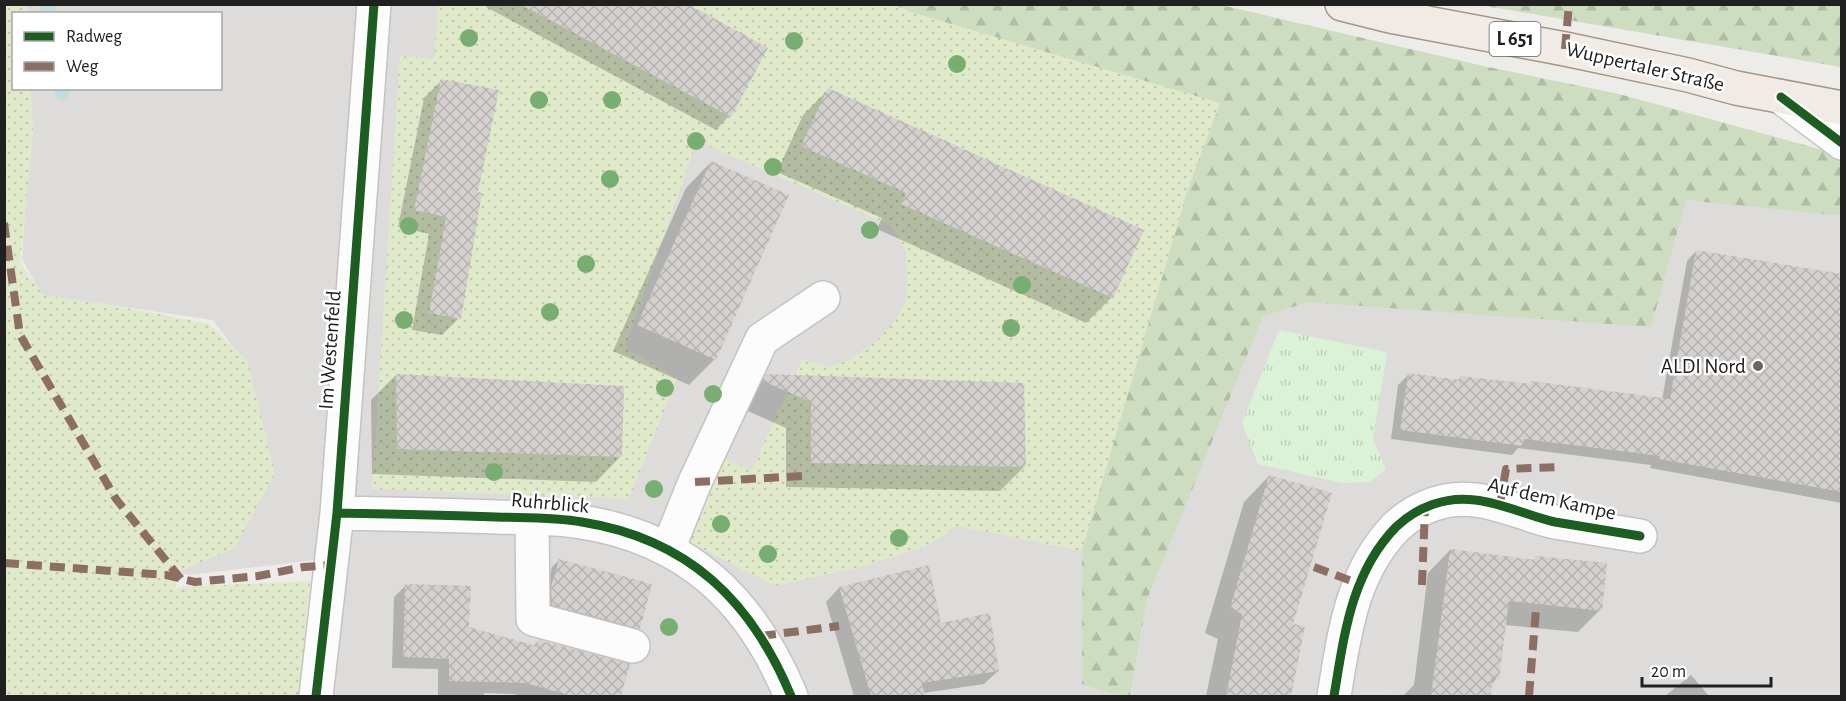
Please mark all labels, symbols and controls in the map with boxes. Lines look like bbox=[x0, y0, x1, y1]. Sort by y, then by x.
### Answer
legend bbox=[12, 12, 222, 90]
road number: L 651 bbox=[1490, 22, 1540, 56]
text: Radweg bbox=[66, 28, 122, 46]
street label: Wuppertaler Straße bbox=[1564, 39, 1726, 95]
text: Weg bbox=[66, 58, 98, 76]
street label: Im Westenfeld bbox=[315, 290, 345, 410]
place label: ALDI Nord bbox=[1661, 356, 1746, 377]
marker: ALDI Nord bbox=[1751, 359, 1765, 373]
street label: Auf dem Kampe bbox=[1486, 474, 1618, 524]
street label: Ruhrblick bbox=[510, 489, 590, 517]
scale bar bbox=[1642, 650, 1771, 688]
text: 20 m bbox=[1651, 663, 1686, 681]

